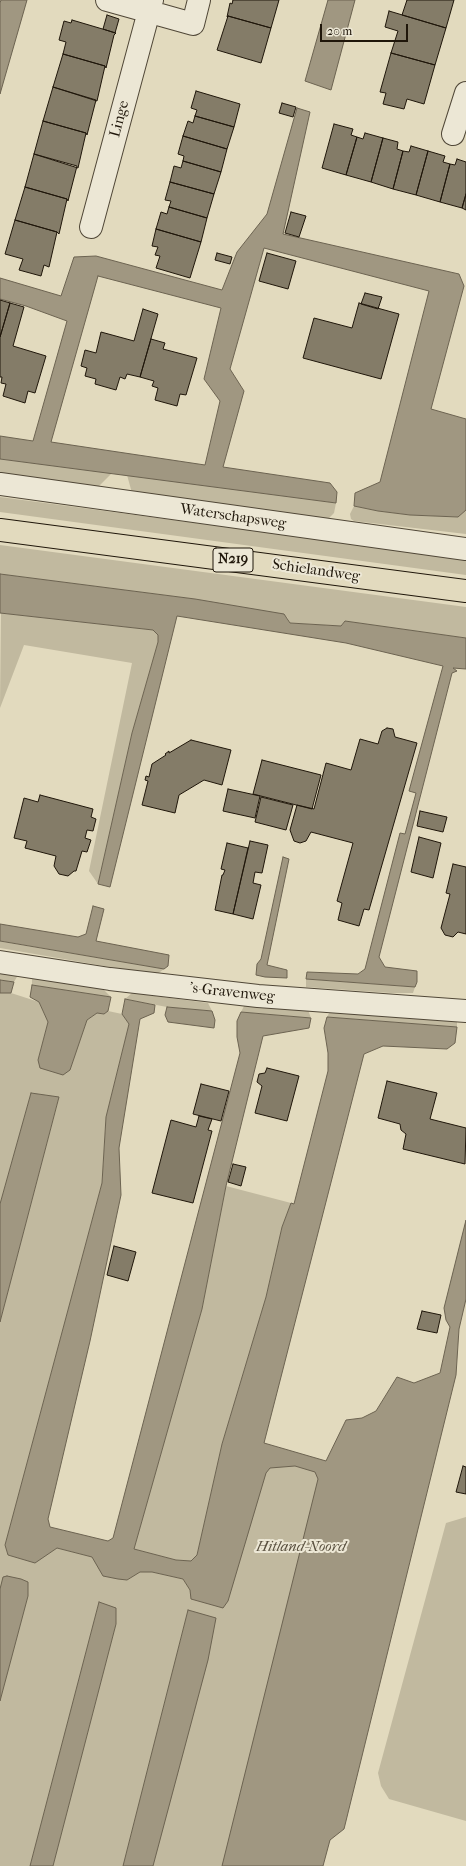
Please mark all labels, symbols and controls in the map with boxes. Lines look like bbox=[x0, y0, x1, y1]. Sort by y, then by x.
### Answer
scale bar bbox=[322, 16, 410, 42]
text: 20 m bbox=[327, 24, 352, 38]
street label: Linge bbox=[106, 99, 134, 139]
street label: Waterschapsweg bbox=[179, 501, 287, 533]
road number: N219 bbox=[213, 548, 253, 572]
street label: Schielandweg bbox=[271, 556, 361, 586]
street label: 's-Gravenweg bbox=[189, 980, 275, 1006]
park label: Hitland-Noord bbox=[256, 1538, 346, 1556]

